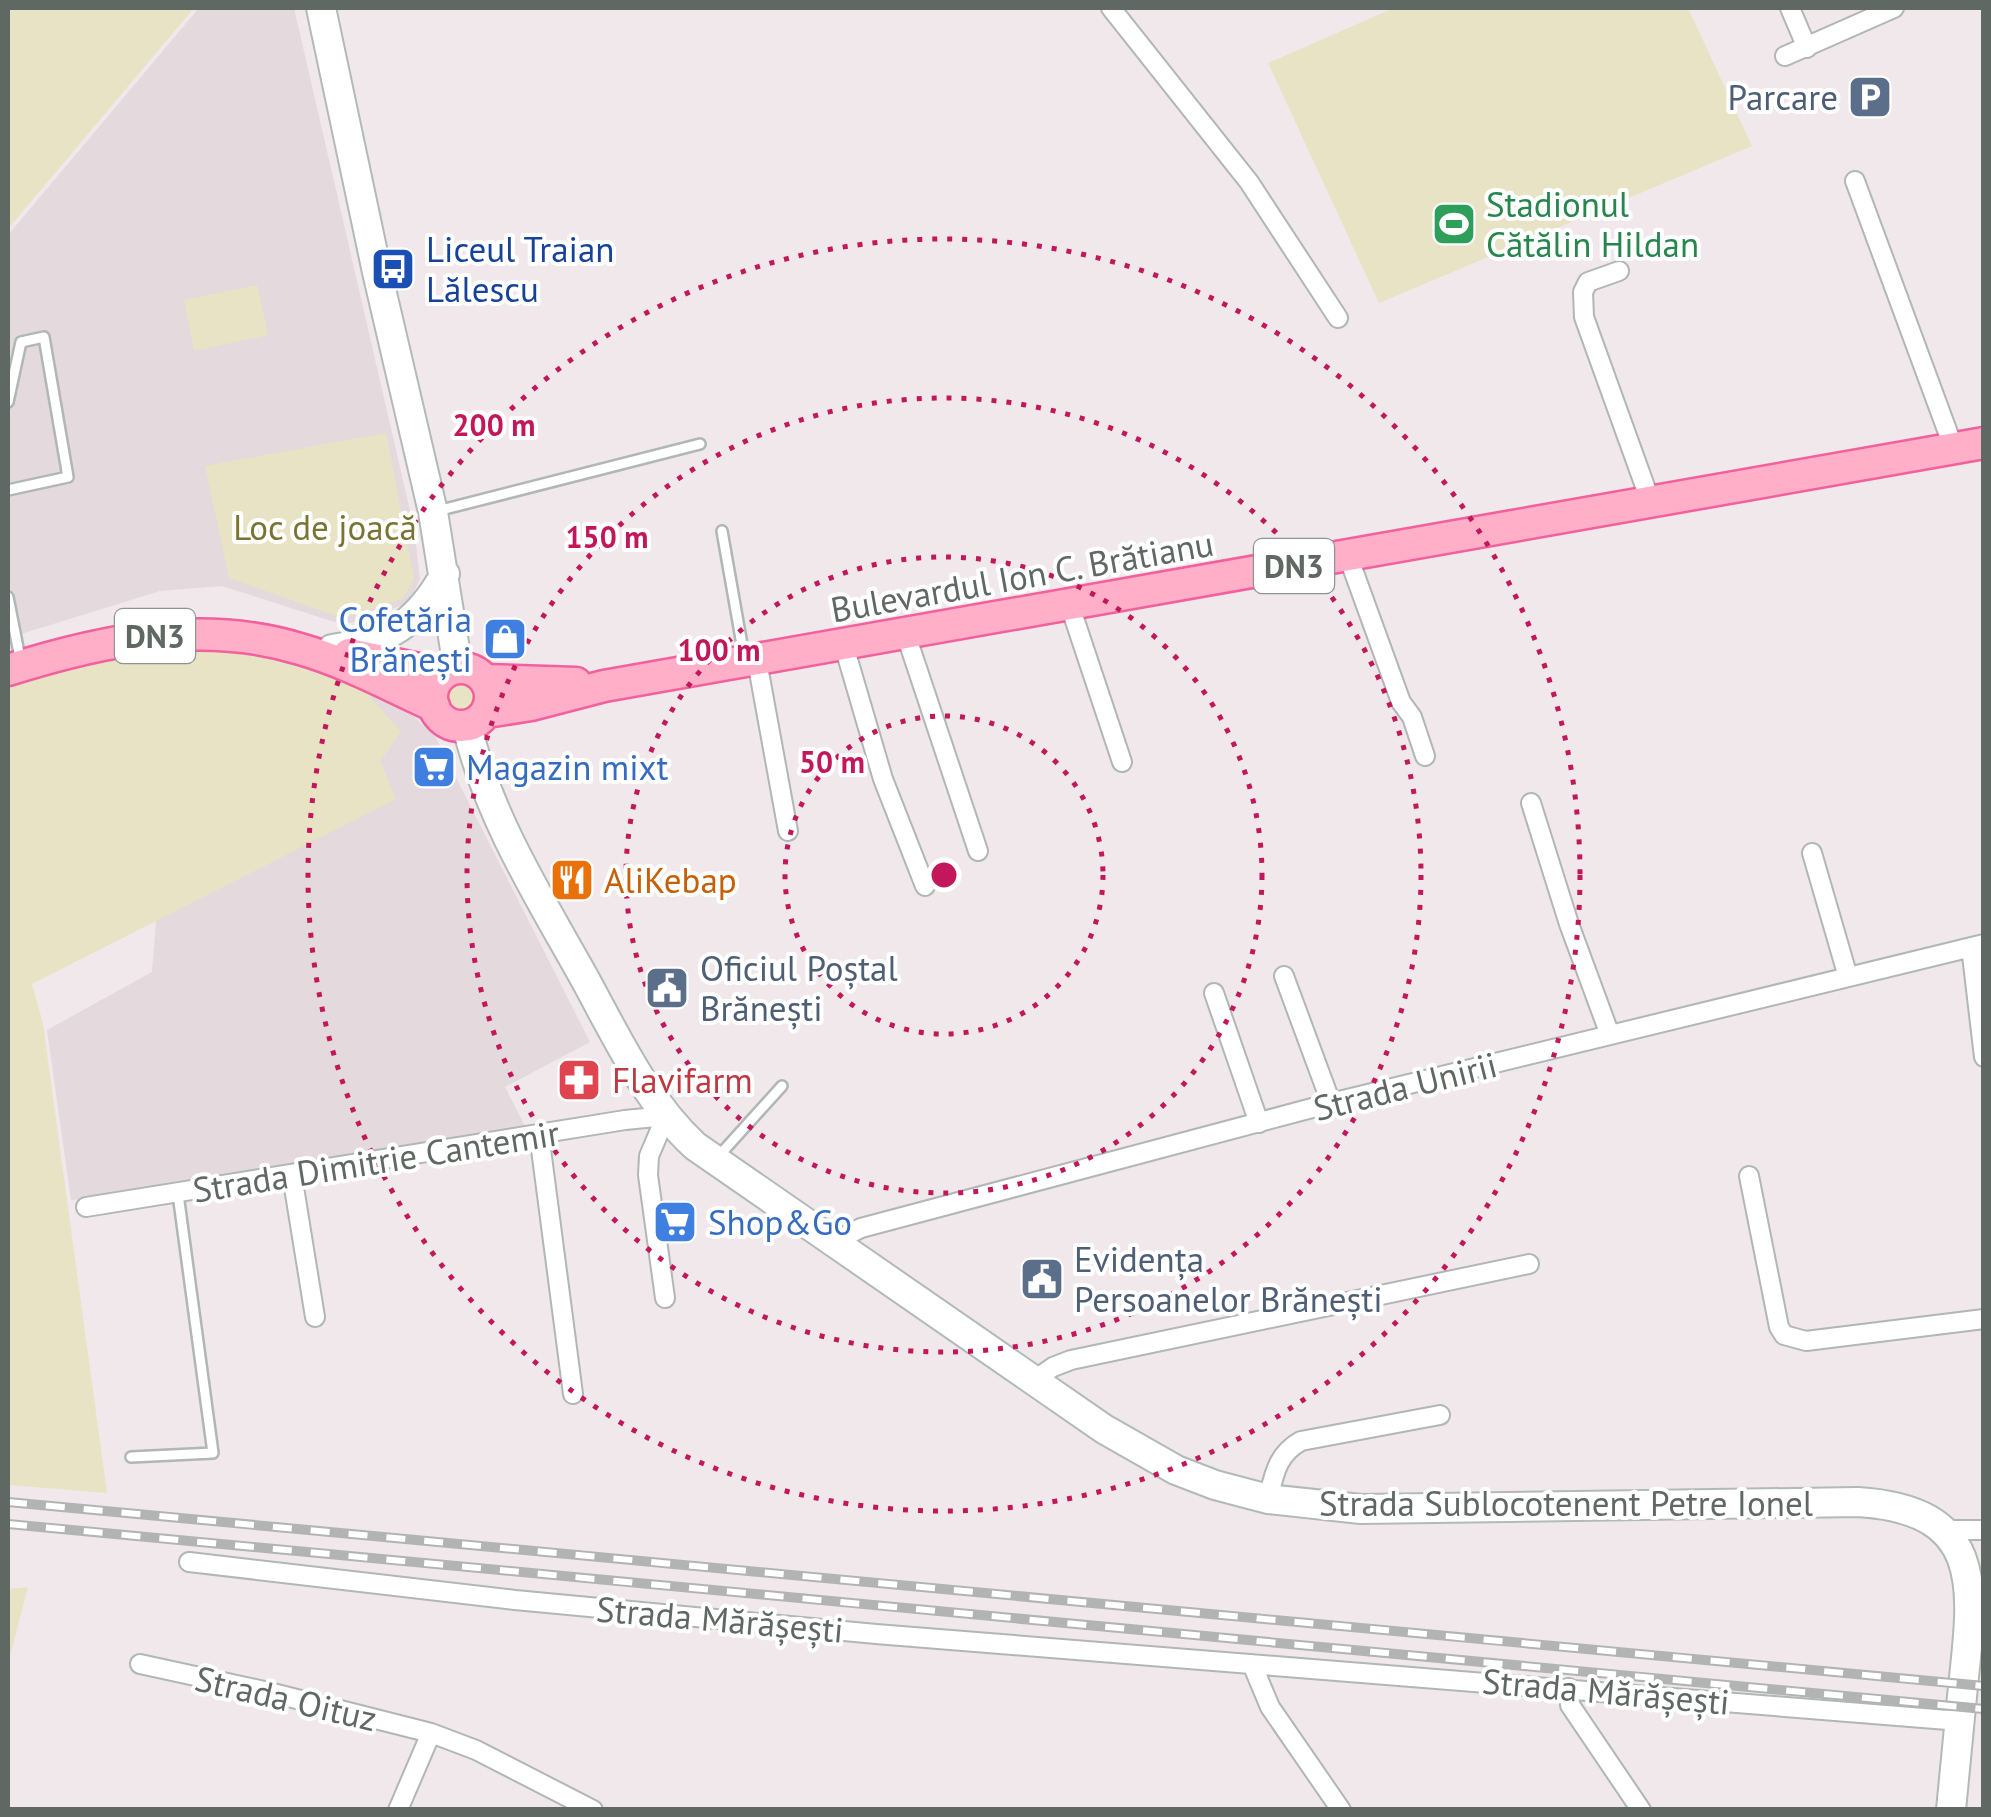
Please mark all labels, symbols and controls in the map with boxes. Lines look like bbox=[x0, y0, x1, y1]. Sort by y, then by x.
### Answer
place label: Parcare bbox=[1728, 74, 1838, 120]
parking icon: Parcare bbox=[1847, 74, 1893, 120]
place label: Stadionul Cătălin Hildan bbox=[1486, 181, 1699, 267]
sports icon: Stadionul Cătălin Hildan bbox=[1431, 201, 1477, 247]
place label: Liceul Traian Lălescu bbox=[426, 226, 614, 312]
bus stop icon: Liceul Traian Lălescu bbox=[370, 246, 416, 292]
text: 200 m bbox=[453, 405, 535, 444]
park label: Loc de joacă bbox=[233, 504, 417, 550]
text: 150 m bbox=[566, 517, 648, 556]
street label: Bulevardul Ion C. Brătianu bbox=[827, 520, 1217, 632]
road number: DN3 bbox=[1254, 539, 1334, 593]
place label: Cofetăria Brănești bbox=[338, 596, 472, 682]
road number: DN3 bbox=[115, 609, 195, 663]
shop icon: Cofetăria Brănești bbox=[482, 616, 528, 662]
text: 100 m bbox=[678, 630, 760, 669]
text: 50 m bbox=[799, 742, 865, 781]
supermarket icon: Magazin mixt bbox=[411, 744, 457, 790]
place label: Magazin mixt bbox=[466, 744, 669, 790]
restaurant icon: AliKebap bbox=[549, 857, 595, 903]
place label: AliKebap bbox=[604, 857, 737, 903]
centre of rings bbox=[926, 857, 962, 893]
place label: Oficiul Poștal Brănești bbox=[700, 945, 898, 1031]
public building icon: Oficiul Poștal Brănești bbox=[644, 965, 690, 1011]
street label: Strada Unirii bbox=[1309, 1041, 1501, 1131]
pharmacy icon: Flavifarm bbox=[556, 1057, 602, 1103]
place label: Flavifarm bbox=[612, 1057, 753, 1103]
street label: Strada Dimitrie Cantemir bbox=[189, 1109, 563, 1213]
supermarket icon: Shop&Go bbox=[652, 1199, 698, 1245]
place label: Shop&Go bbox=[708, 1199, 852, 1245]
place label: Evidența Persoanelor Brănești bbox=[1074, 1236, 1383, 1322]
public building icon: Evidența Persoanelor Brănești bbox=[1019, 1256, 1065, 1302]
street label: Strada Sublocotenent Petre Ionel bbox=[1319, 1480, 1813, 1526]
street label: Strada Mărășești bbox=[594, 1585, 846, 1653]
street label: Strada Oituz bbox=[191, 1655, 381, 1741]
street label: Strada Mărășești bbox=[1480, 1657, 1732, 1725]

